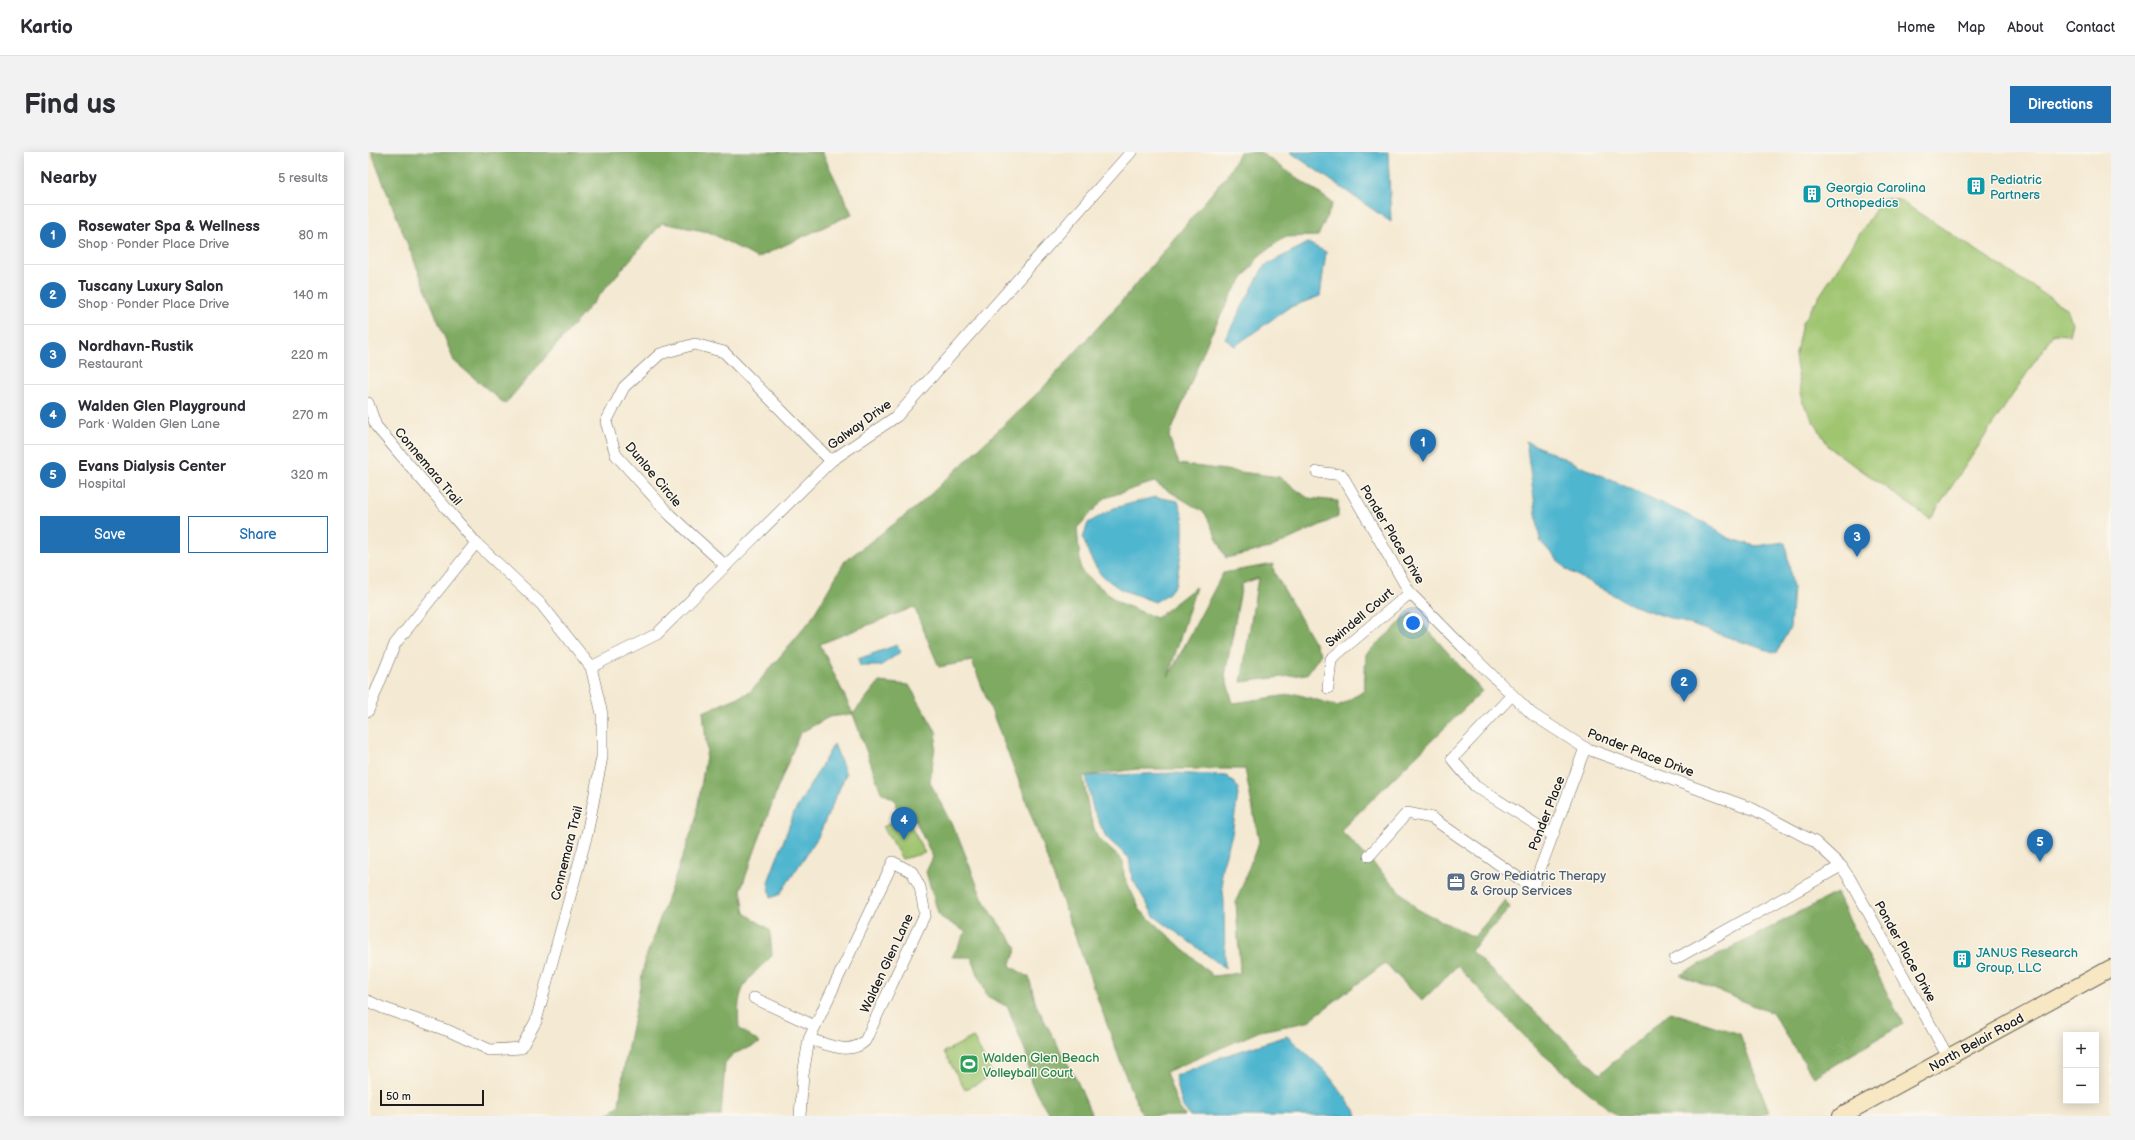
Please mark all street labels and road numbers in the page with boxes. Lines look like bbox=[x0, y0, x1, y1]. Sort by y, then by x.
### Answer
street label: Galway Drive bbox=[825, 396, 895, 453]
street label: Connemara Trail bbox=[391, 424, 466, 509]
street label: Dunloe Circle bbox=[622, 439, 685, 510]
street label: Ponder Place Drive bbox=[1356, 482, 1428, 587]
street label: Swindell Court bbox=[1322, 585, 1397, 651]
street label: Ponder Place Drive bbox=[1585, 725, 1696, 781]
street label: Ponder Place bbox=[1525, 773, 1569, 853]
street label: Connemara Trail bbox=[547, 804, 586, 902]
street label: Ponder Place Drive bbox=[1871, 898, 1940, 1005]
street label: Walden Glen Lane bbox=[857, 911, 917, 1016]
street label: North Belair Road bbox=[1926, 1010, 2027, 1076]

